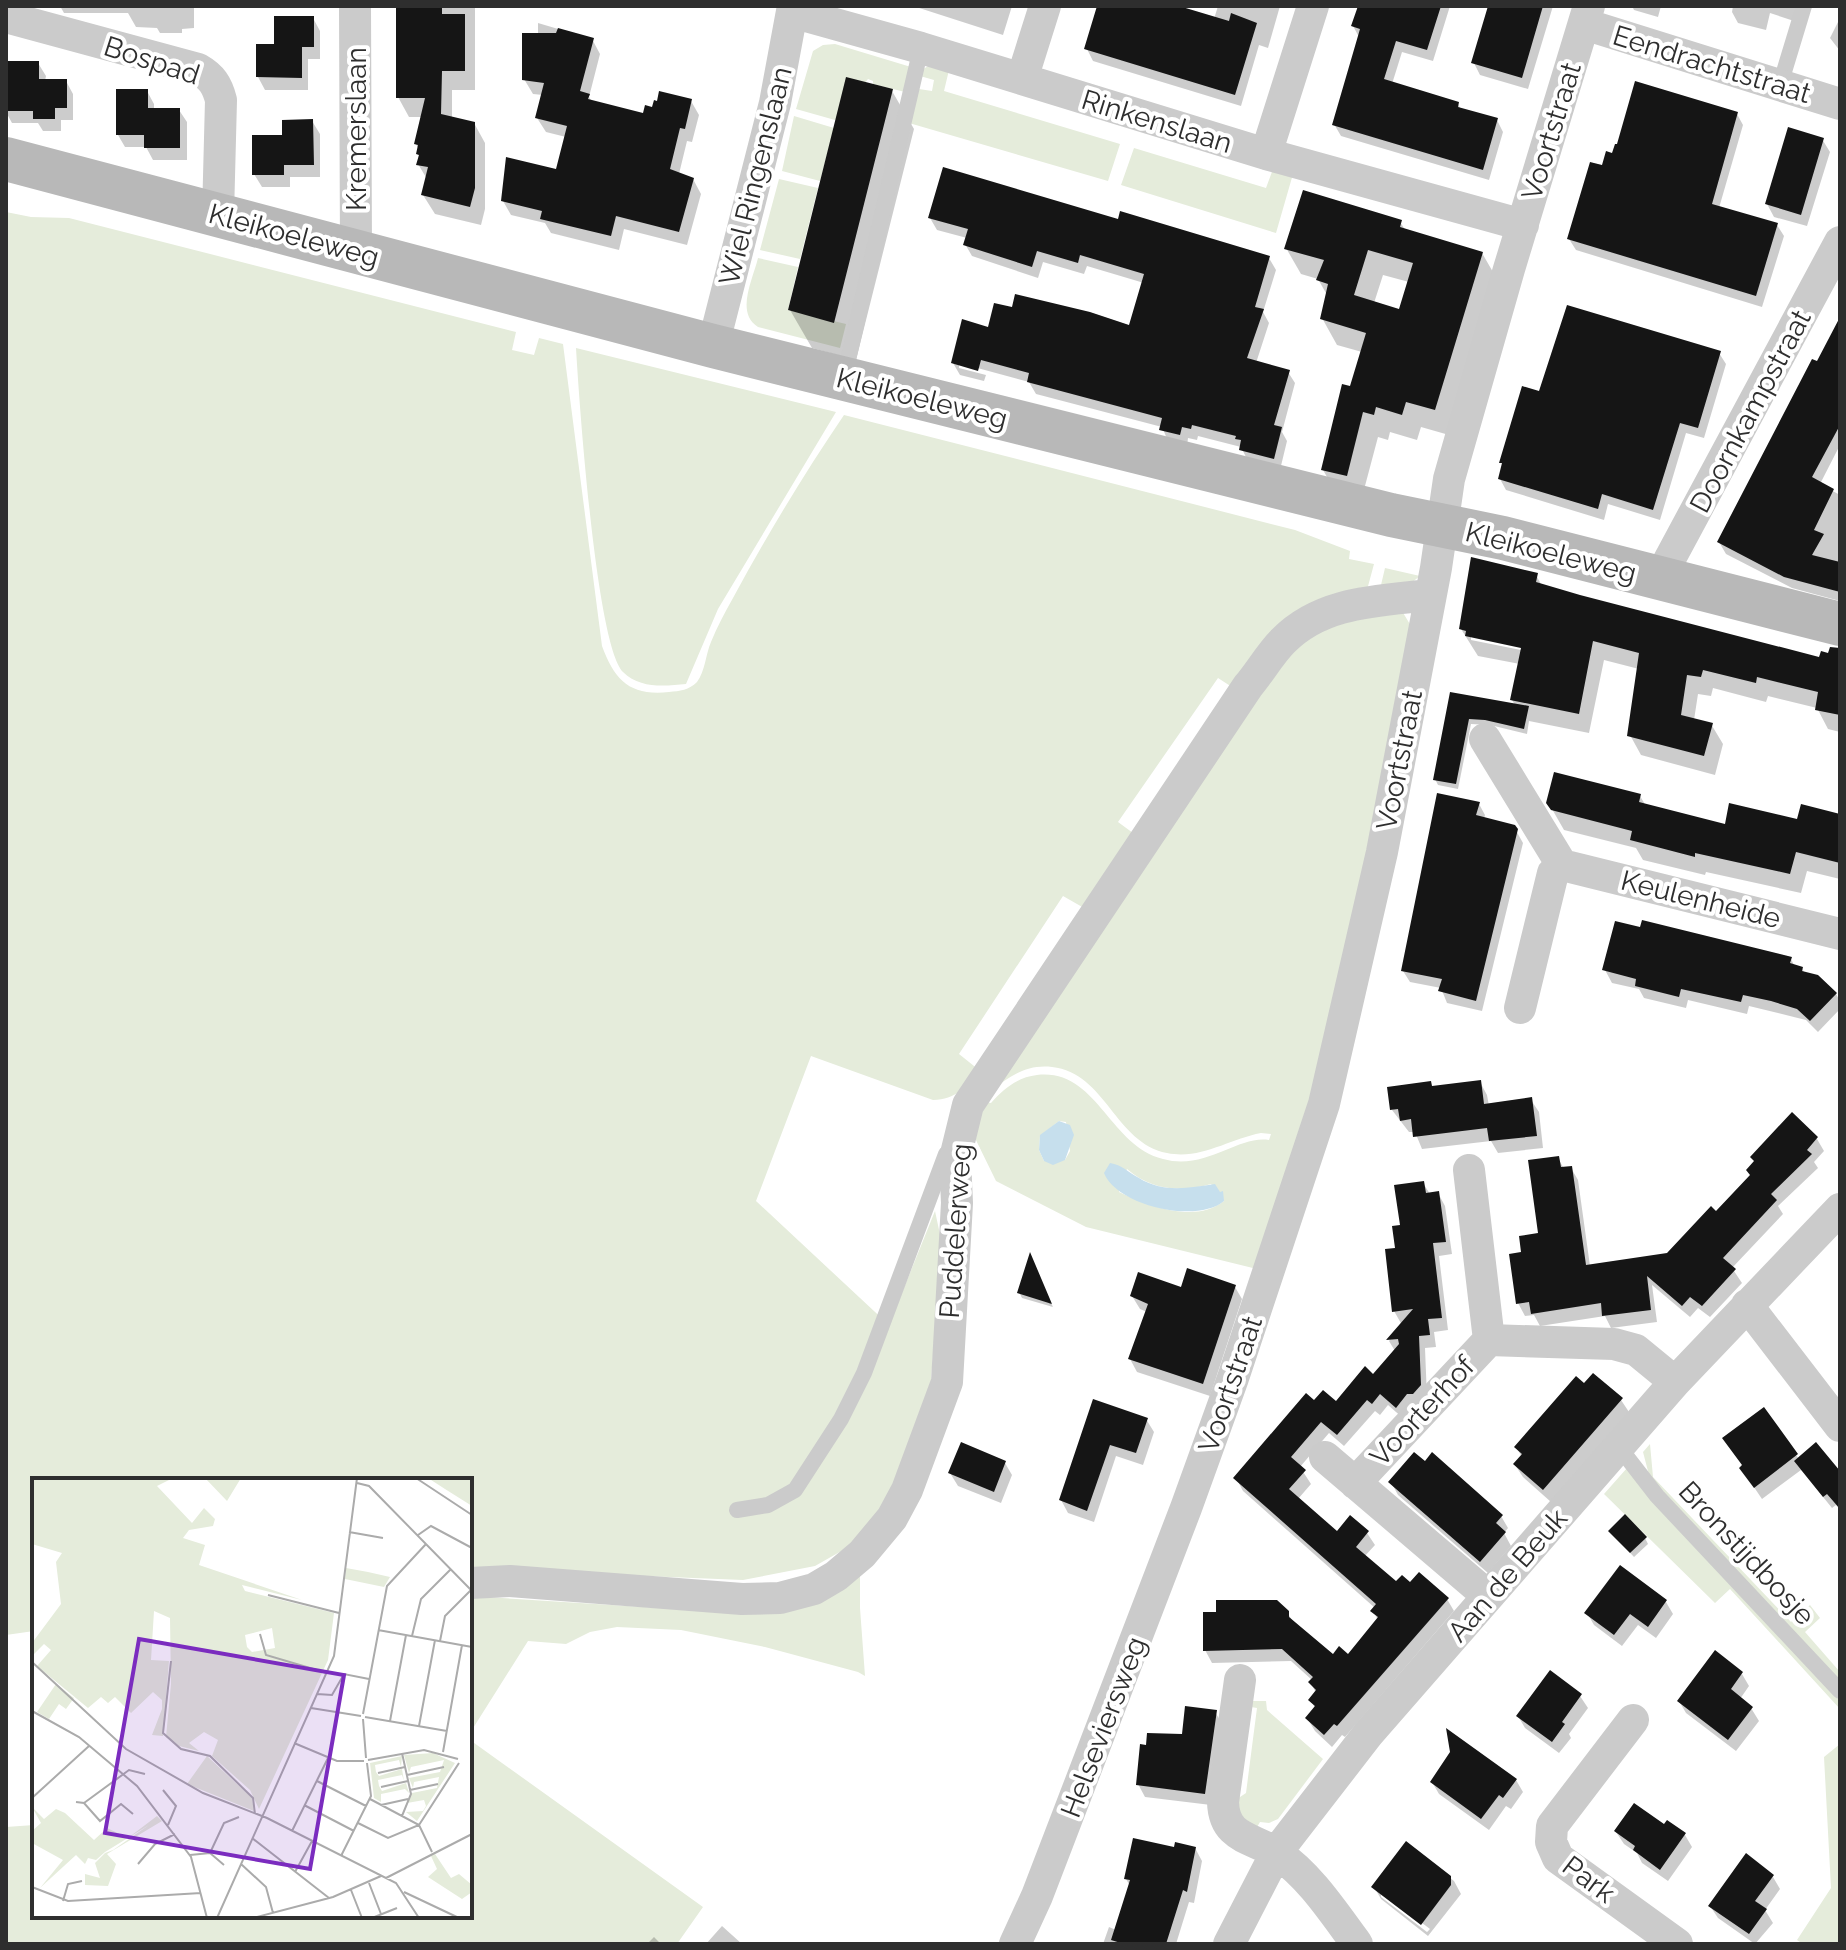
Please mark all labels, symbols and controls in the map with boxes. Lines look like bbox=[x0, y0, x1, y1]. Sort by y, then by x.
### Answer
street label: Eendrachtstraat bbox=[1609, 19, 1815, 110]
street label: Bospad bbox=[100, 30, 204, 91]
street label: Kremerslaan bbox=[340, 47, 373, 211]
street label: Voortstraat bbox=[1515, 58, 1588, 204]
street label: Wiel Ringenslaan bbox=[712, 63, 799, 289]
street label: Rinkenslaan bbox=[1078, 83, 1236, 160]
street label: Kleikoeleweg bbox=[205, 197, 383, 274]
street label: Doornkampstraat bbox=[1683, 304, 1818, 518]
street label: Kleikoeleweg bbox=[833, 361, 1011, 436]
street label: Kleikoeleweg bbox=[1462, 515, 1640, 590]
street label: Voortstraat bbox=[1370, 687, 1429, 833]
street label: Keulenheide bbox=[1618, 864, 1784, 935]
street label: Puddelerweg bbox=[933, 1142, 978, 1320]
street label: Voortstraat bbox=[1192, 1311, 1269, 1457]
street label: Voorterhof bbox=[1363, 1348, 1483, 1473]
street label: Bronstijdbosje bbox=[1672, 1475, 1821, 1632]
inset map bbox=[32, 1478, 472, 1918]
street label: Aan de Beuk bbox=[1441, 1502, 1574, 1648]
street label: Helseviersweg bbox=[1054, 1632, 1153, 1822]
street label: Park bbox=[1556, 1849, 1622, 1910]

